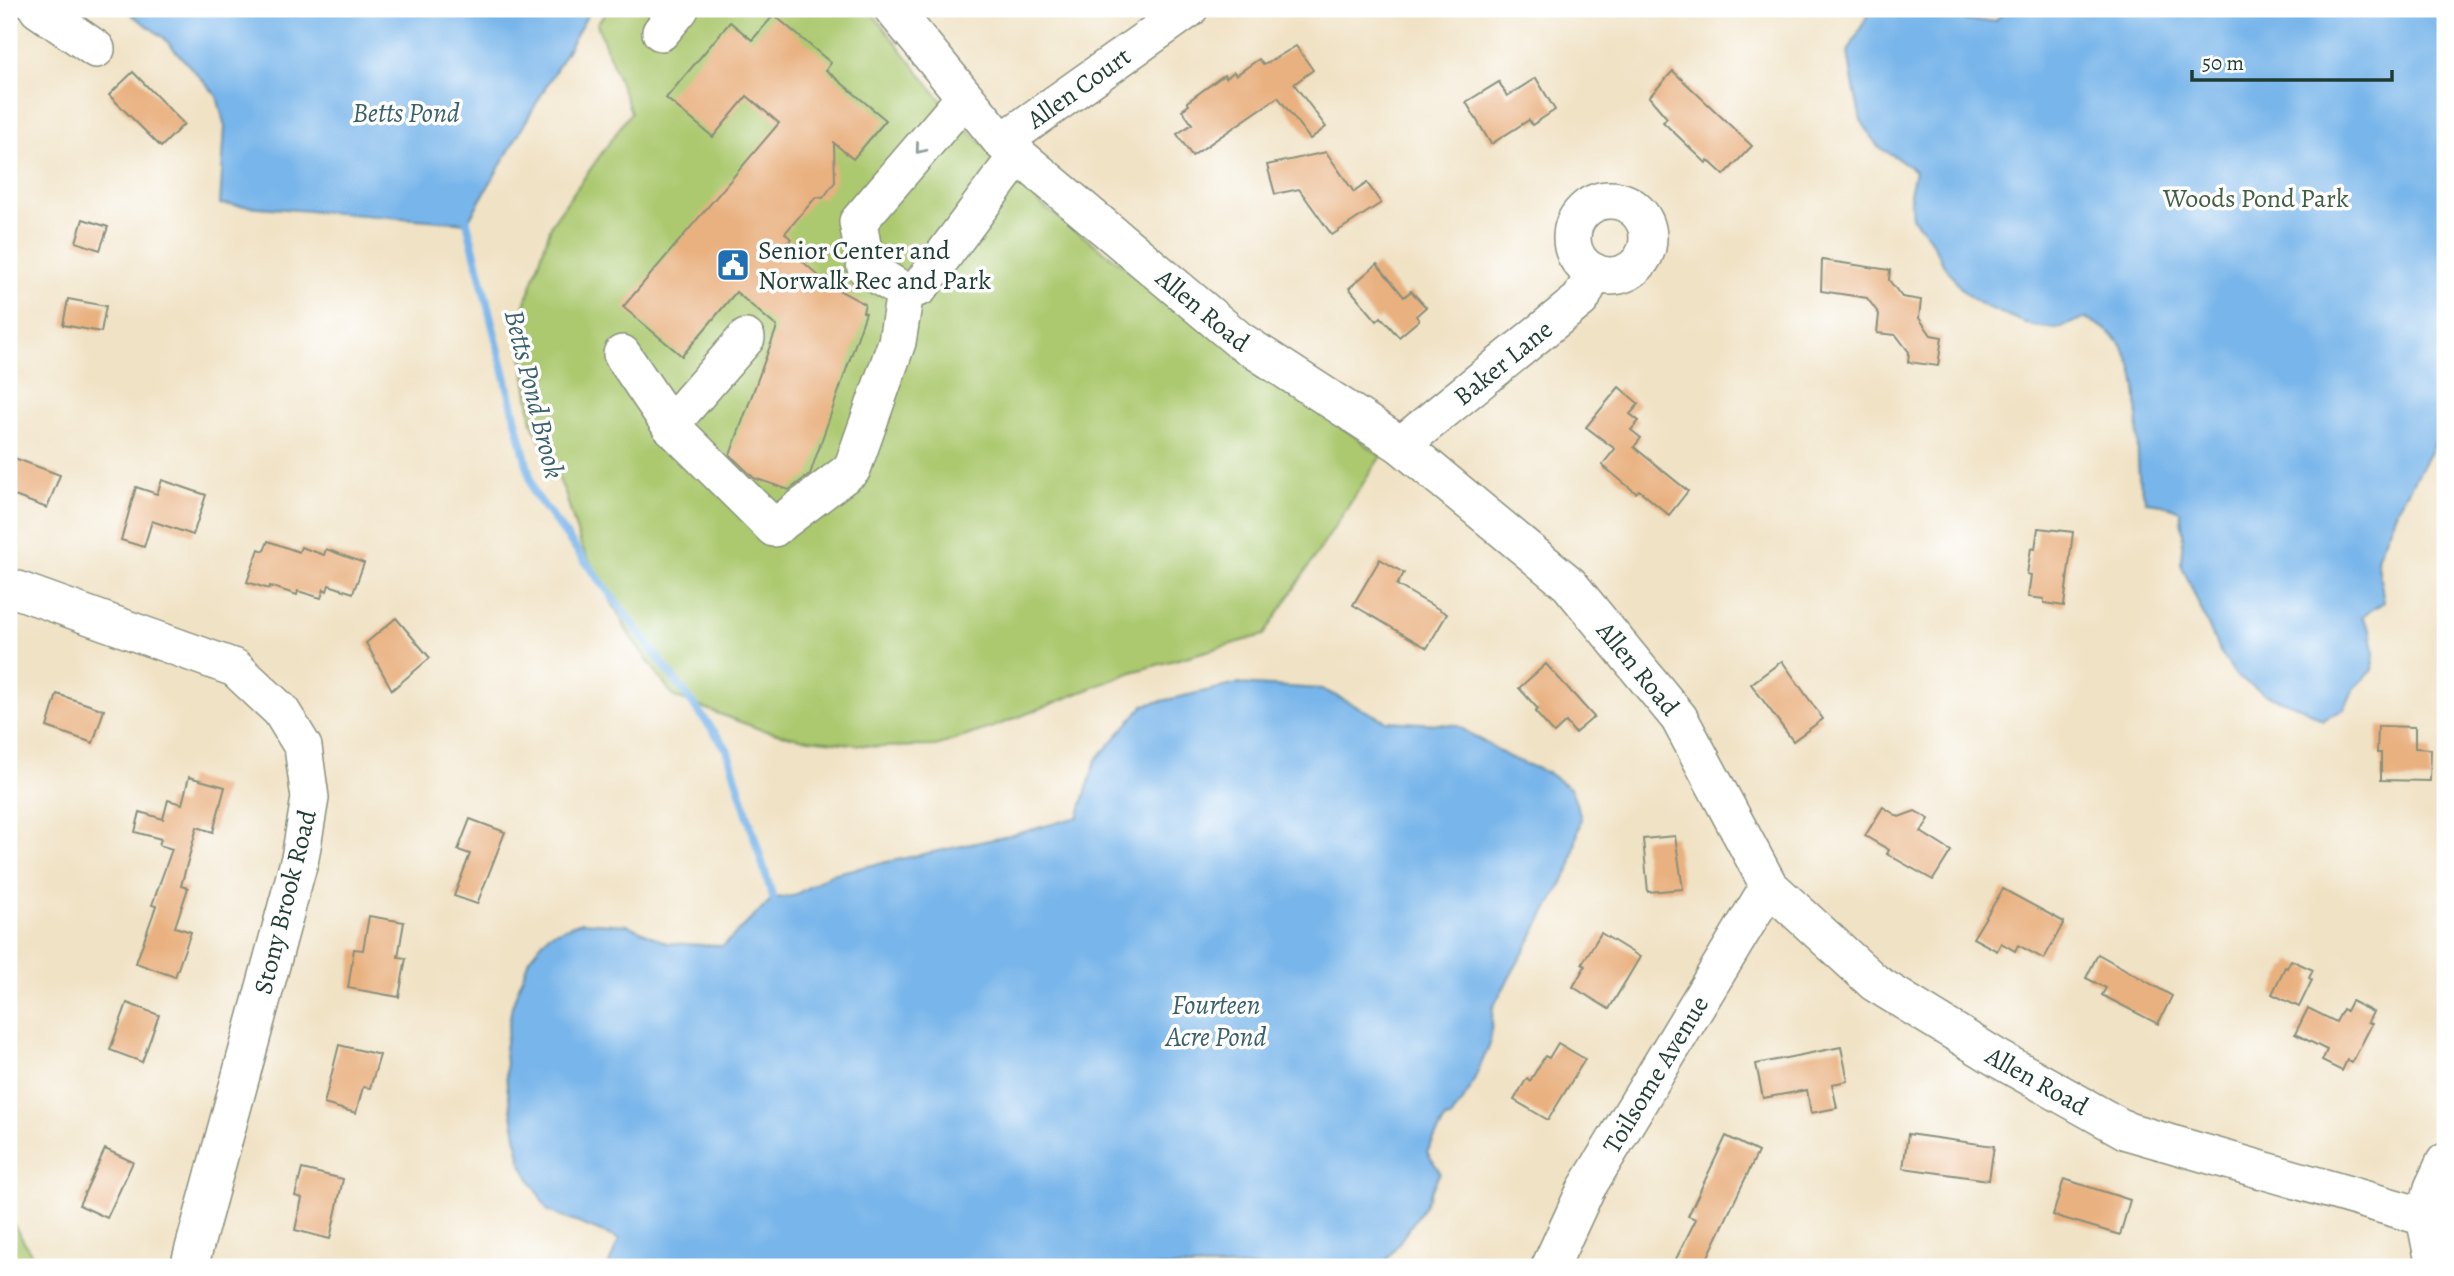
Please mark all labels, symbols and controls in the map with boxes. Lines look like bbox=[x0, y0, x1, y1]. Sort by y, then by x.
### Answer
street label: Allen Court bbox=[1019, 38, 1138, 137]
scale bar bbox=[2192, 38, 2391, 82]
text: 50 m bbox=[2202, 49, 2244, 77]
water label: Betts Pond bbox=[352, 94, 460, 132]
one-way arrow bbox=[916, 140, 928, 153]
park label: Woods Pond Park bbox=[2162, 181, 2349, 216]
place label: Senior Center and Norwalk Rec and Park bbox=[758, 233, 991, 298]
public building icon: Senior Center and Norwalk Rec and Park bbox=[714, 246, 752, 284]
street label: Allen Road bbox=[1148, 260, 1257, 360]
water label: Betts Pond Brook bbox=[495, 306, 573, 482]
street label: Baker Lane bbox=[1446, 312, 1560, 413]
street label: Allen Road bbox=[1588, 613, 1688, 723]
street label: Stony Brook Road bbox=[245, 806, 325, 998]
water label: Fourteen Acre Pond bbox=[1164, 986, 1266, 1056]
street label: Toilsome Avenue bbox=[1594, 989, 1716, 1160]
street label: Allen Road bbox=[1978, 1037, 2095, 1123]

